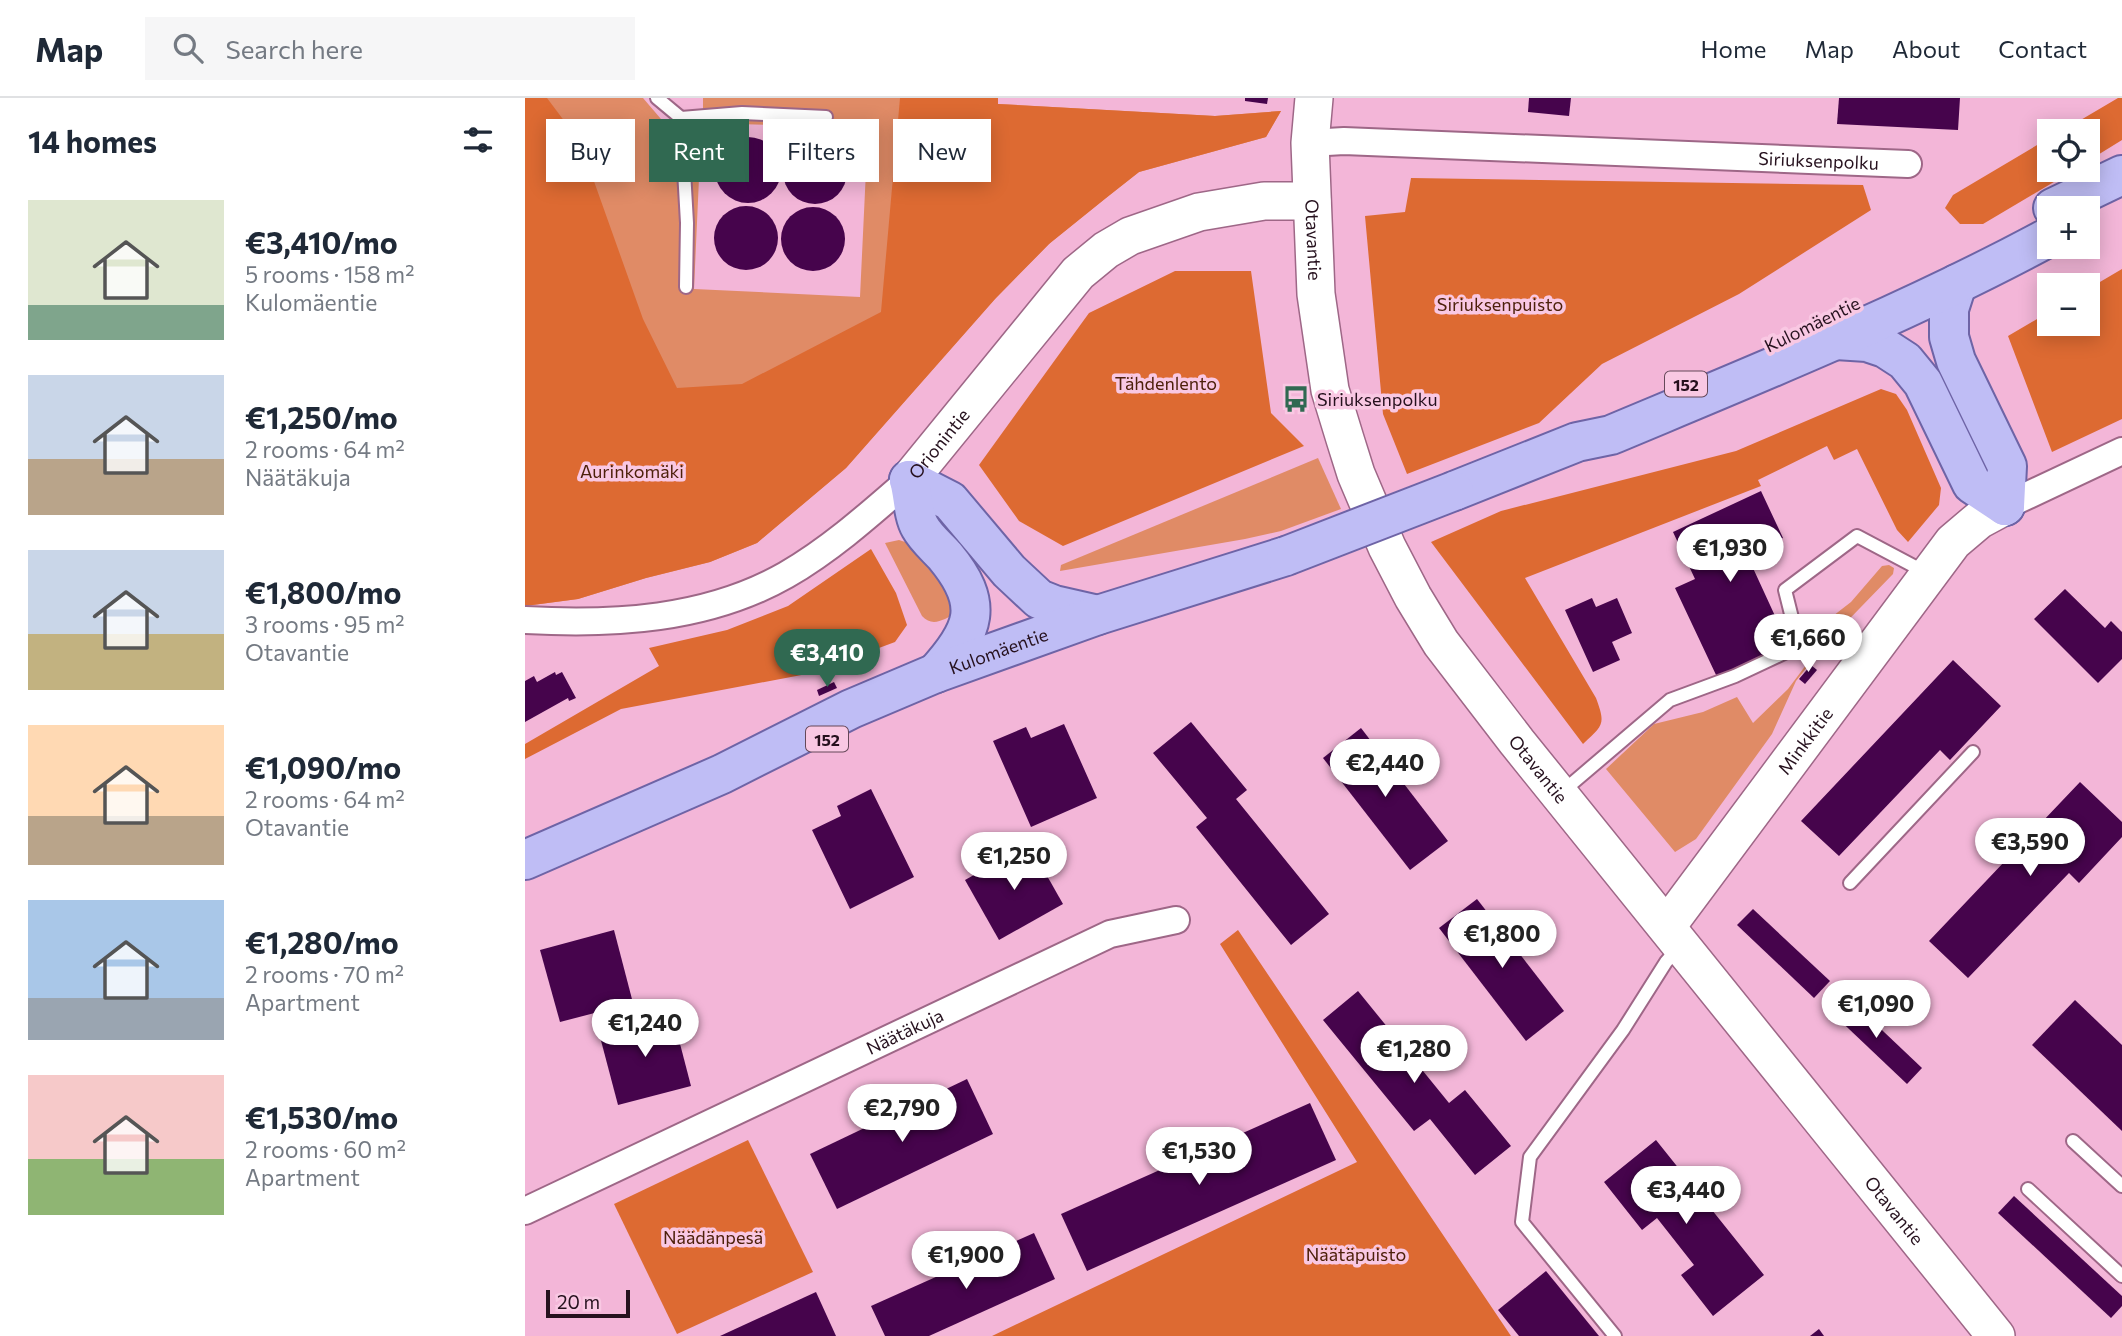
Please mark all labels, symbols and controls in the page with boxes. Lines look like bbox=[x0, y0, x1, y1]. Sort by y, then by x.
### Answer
search box bbox=[145, 17, 635, 80]
text: Map bbox=[35, 28, 103, 69]
icon: search bbox=[169, 29, 207, 67]
text: Search here bbox=[225, 33, 363, 64]
text: Home bbox=[1701, 34, 1767, 63]
text: Map bbox=[1805, 34, 1854, 63]
text: About bbox=[1892, 34, 1960, 63]
text: Contact bbox=[1998, 34, 2087, 63]
chip: Buy bbox=[546, 119, 635, 182]
chip: Rent bbox=[649, 119, 749, 182]
chip: Filters bbox=[763, 119, 879, 182]
chip: New bbox=[893, 119, 991, 182]
map controls bbox=[2037, 119, 2100, 336]
button: locate bbox=[2037, 119, 2100, 182]
icon: filters bbox=[459, 121, 497, 159]
text: 14 homes bbox=[28, 122, 157, 159]
street label: Siriuksenpolku bbox=[1758, 147, 1879, 174]
button: + bbox=[2037, 196, 2100, 259]
street label: Otavantie bbox=[1301, 199, 1326, 281]
text: €3,410/mo bbox=[245, 223, 398, 260]
icon: home bbox=[84, 228, 168, 312]
text: 5 rooms · 158 m² bbox=[245, 260, 414, 288]
button: − bbox=[2037, 273, 2100, 336]
text: Kulomäentie bbox=[245, 288, 377, 316]
street label: Kulomäentie bbox=[1761, 291, 1863, 357]
park label: Siriuksenpuisto bbox=[1437, 293, 1563, 315]
park label: Tähdenlento bbox=[1115, 372, 1217, 394]
road number: 152 bbox=[1665, 372, 1707, 396]
bus stop icon: Siriuksenpolku bbox=[1281, 384, 1311, 414]
place label: Siriuksenpolku bbox=[1317, 388, 1438, 410]
text: €1,250/mo bbox=[245, 398, 398, 435]
icon: home bbox=[84, 403, 168, 487]
street label: Orionintie bbox=[904, 404, 974, 483]
text: 2 rooms · 64 m² bbox=[245, 435, 405, 463]
park label: Aurinkomäki bbox=[580, 460, 684, 482]
text: Näätäkuja bbox=[245, 463, 351, 491]
pin: €1,930 bbox=[1673, 524, 1787, 584]
text: €1,930 bbox=[1693, 533, 1767, 561]
text: €1,800/mo bbox=[245, 573, 401, 610]
icon: home bbox=[84, 578, 168, 662]
text: 3 rooms · 95 m² bbox=[245, 610, 404, 638]
pin: €1,660 bbox=[1751, 614, 1865, 674]
street label: Kulomäentie bbox=[946, 623, 1051, 678]
text: €1,660 bbox=[1770, 623, 1846, 651]
pin: €3,410 bbox=[770, 630, 884, 689]
text: Otavantie bbox=[245, 638, 349, 666]
text: €3,410 bbox=[790, 638, 864, 666]
street label: Minkkitie bbox=[1773, 703, 1837, 779]
road number: 152 bbox=[806, 726, 848, 752]
street label: Otavantie bbox=[1504, 730, 1573, 807]
pin: €2,440 bbox=[1328, 740, 1442, 799]
text: €1,090/mo bbox=[245, 748, 401, 785]
text: €2,440 bbox=[1346, 748, 1424, 776]
icon: home bbox=[84, 753, 168, 837]
text: 2 rooms · 64 m² bbox=[245, 785, 405, 813]
text: Otavantie bbox=[245, 813, 349, 841]
pin: €3,590 bbox=[1973, 818, 2087, 878]
text: €3,590 bbox=[1991, 827, 2069, 855]
pin: €1,250 bbox=[957, 832, 1071, 892]
text: €1,250 bbox=[977, 841, 1051, 869]
pin: €1,800 bbox=[1445, 910, 1559, 970]
text: €1,800 bbox=[1464, 919, 1540, 947]
text: €1,280/mo bbox=[245, 923, 399, 960]
icon: home bbox=[84, 928, 168, 1012]
text: 2 rooms · 70 m² bbox=[245, 960, 404, 988]
pin: €1,090 bbox=[1819, 981, 1933, 1040]
text: Apartment bbox=[245, 988, 360, 1016]
text: €1,090 bbox=[1838, 989, 1914, 1017]
pin: €1,240 bbox=[588, 1000, 702, 1059]
street label: Näätäkuja bbox=[862, 1004, 947, 1059]
text: €1,240 bbox=[608, 1008, 682, 1036]
pin: €1,280 bbox=[1357, 1026, 1471, 1085]
text: €1,280 bbox=[1377, 1034, 1451, 1062]
pin: €2,790 bbox=[845, 1084, 959, 1144]
text: €2,790 bbox=[864, 1093, 940, 1121]
text: €1,530/mo bbox=[245, 1098, 398, 1135]
icon: home bbox=[84, 1103, 168, 1187]
pin: €1,530 bbox=[1142, 1128, 1256, 1187]
text: 2 rooms · 60 m² bbox=[245, 1135, 406, 1163]
text: €1,530 bbox=[1162, 1136, 1236, 1164]
text: Apartment bbox=[245, 1163, 360, 1191]
pin: €3,440 bbox=[1629, 1166, 1743, 1226]
street label: Otavantie bbox=[1860, 1171, 1929, 1249]
text: €3,440 bbox=[1647, 1175, 1725, 1203]
park label: Näädänpesä bbox=[663, 1226, 763, 1248]
pin: €1,900 bbox=[909, 1232, 1023, 1291]
text: €1,900 bbox=[928, 1240, 1004, 1268]
park label: Näätäpuisto bbox=[1306, 1243, 1406, 1265]
scale bar bbox=[546, 1287, 630, 1319]
text: 20 m bbox=[557, 1290, 600, 1313]

